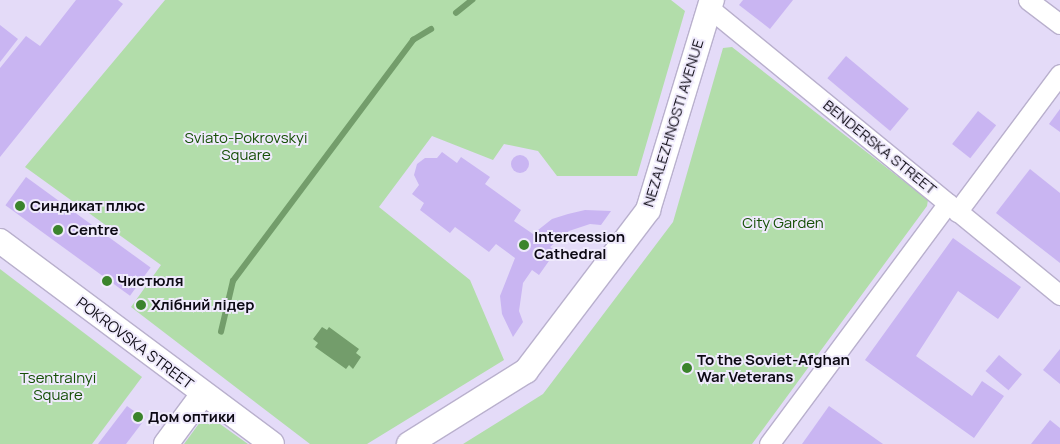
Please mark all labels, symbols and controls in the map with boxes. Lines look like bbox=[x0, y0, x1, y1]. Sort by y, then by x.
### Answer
street label: NEZALEZHNOSTI AVENUE bbox=[639, 37, 707, 209]
street label: BENDERSKA STREET bbox=[820, 96, 940, 198]
park label: Sviato-Pokrovskyi Square bbox=[185, 128, 307, 163]
place label: Синдикат плюс bbox=[30, 197, 145, 215]
marker: Синдикат плюс bbox=[14, 200, 26, 212]
park label: City Garden bbox=[742, 214, 824, 232]
place label: Centre bbox=[68, 221, 119, 239]
marker: Centre bbox=[52, 224, 64, 236]
place label: Intercession Cathedral bbox=[534, 227, 625, 262]
marker: Intercession Cathedral bbox=[518, 239, 530, 251]
place label: Чистюля bbox=[117, 272, 183, 290]
marker: Чистюля bbox=[101, 275, 113, 287]
street label: POKROVSKA STREET bbox=[73, 293, 197, 393]
place label: Хлібний лідер bbox=[151, 296, 254, 314]
marker: Хлібний лідер bbox=[135, 299, 147, 311]
place label: To the Soviet-Afghan War Veterans bbox=[697, 350, 850, 385]
marker: To the Soviet-Afghan War Veterans bbox=[681, 362, 693, 374]
park label: Tsentralnyi Square bbox=[20, 368, 96, 403]
place label: Дом оптики bbox=[148, 408, 235, 426]
marker: Дом оптики bbox=[132, 411, 144, 423]

